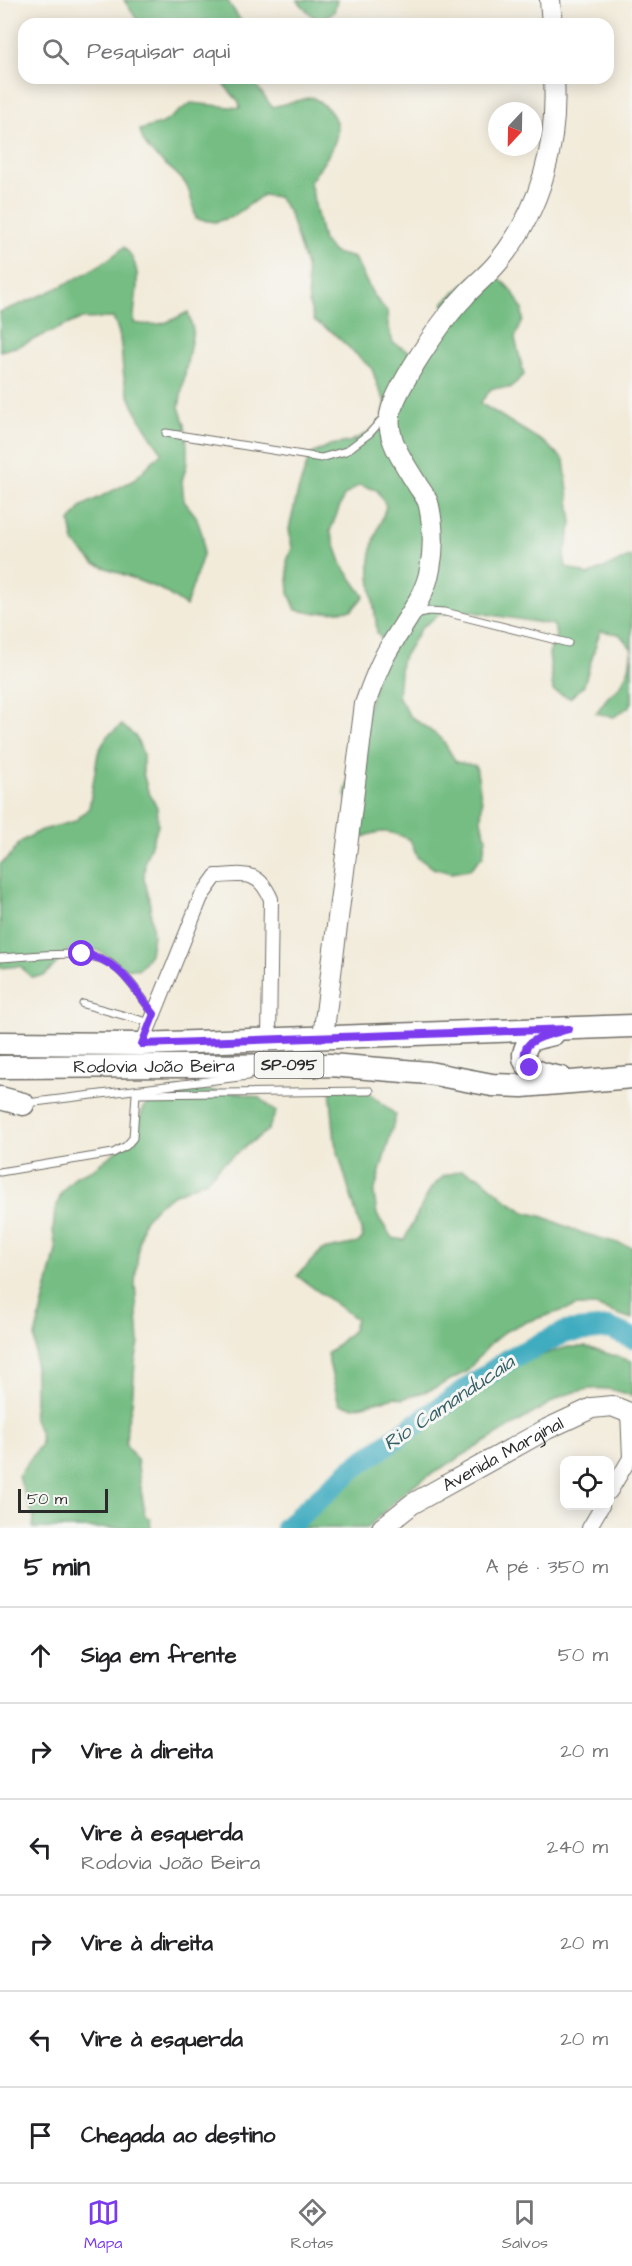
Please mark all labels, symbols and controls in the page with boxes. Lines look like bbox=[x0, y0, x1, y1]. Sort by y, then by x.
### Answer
search box bbox=[18, 18, 614, 84]
icon: search bbox=[39, 35, 72, 68]
text: Pesquisar aqui bbox=[87, 36, 230, 67]
north arrow bbox=[488, 102, 542, 156]
route start bbox=[68, 940, 94, 966]
road number: SP-095 bbox=[254, 1052, 324, 1078]
street label: Rodovia João Beira bbox=[73, 1053, 235, 1079]
route end bbox=[516, 1054, 542, 1080]
water label: Rio Camanducaia bbox=[378, 1348, 521, 1457]
street label: Avenida Marginal bbox=[437, 1411, 568, 1497]
map controls bbox=[560, 1456, 614, 1510]
button: locate bbox=[560, 1456, 614, 1510]
scale bar bbox=[18, 1486, 108, 1514]
text: 50 m bbox=[27, 1488, 67, 1510]
text: 5 min bbox=[24, 1549, 90, 1585]
text: A pé · 350 m bbox=[486, 1553, 608, 1581]
icon: ahead bbox=[24, 1639, 57, 1672]
text: Siga em frente bbox=[81, 1640, 237, 1671]
text: 50 m bbox=[558, 1641, 608, 1669]
icon: right bbox=[24, 1735, 57, 1768]
text: Vire à direita bbox=[81, 1736, 213, 1767]
text: 20 m bbox=[560, 1737, 608, 1765]
text: Vire à esquerda bbox=[81, 1818, 243, 1849]
icon: left bbox=[24, 1831, 57, 1864]
text: 240 m bbox=[547, 1833, 608, 1861]
text: Rodovia João Beira bbox=[81, 1849, 260, 1877]
icon: right bbox=[24, 1927, 57, 1960]
text: Vire à direita bbox=[81, 1928, 213, 1959]
text: 20 m bbox=[560, 1929, 608, 1957]
icon: left bbox=[24, 2023, 57, 2056]
text: Vire à esquerda bbox=[81, 2024, 243, 2055]
text: 20 m bbox=[560, 2025, 608, 2053]
icon: arrive bbox=[24, 2119, 57, 2152]
text: Chegada ao destino bbox=[81, 2120, 275, 2151]
tab: Mapa bbox=[84, 2196, 122, 2254]
tab: Rotas bbox=[291, 2196, 334, 2254]
tab: Salvos bbox=[502, 2196, 548, 2254]

